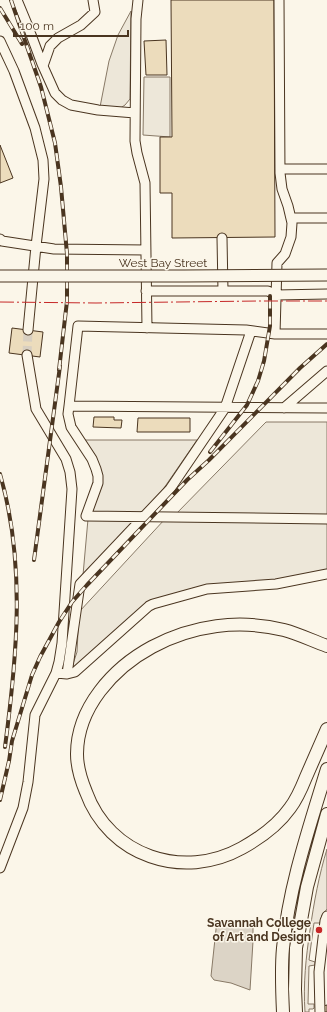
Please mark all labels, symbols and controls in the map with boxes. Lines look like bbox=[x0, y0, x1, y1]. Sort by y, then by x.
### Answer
scale bar bbox=[14, 12, 128, 38]
text: 100 m bbox=[20, 19, 54, 33]
street label: West Bay Street bbox=[119, 256, 207, 270]
place label: Savannah College of Art and Design bbox=[207, 916, 311, 944]
marker: Savannah College of Art and Design bbox=[314, 925, 324, 935]

